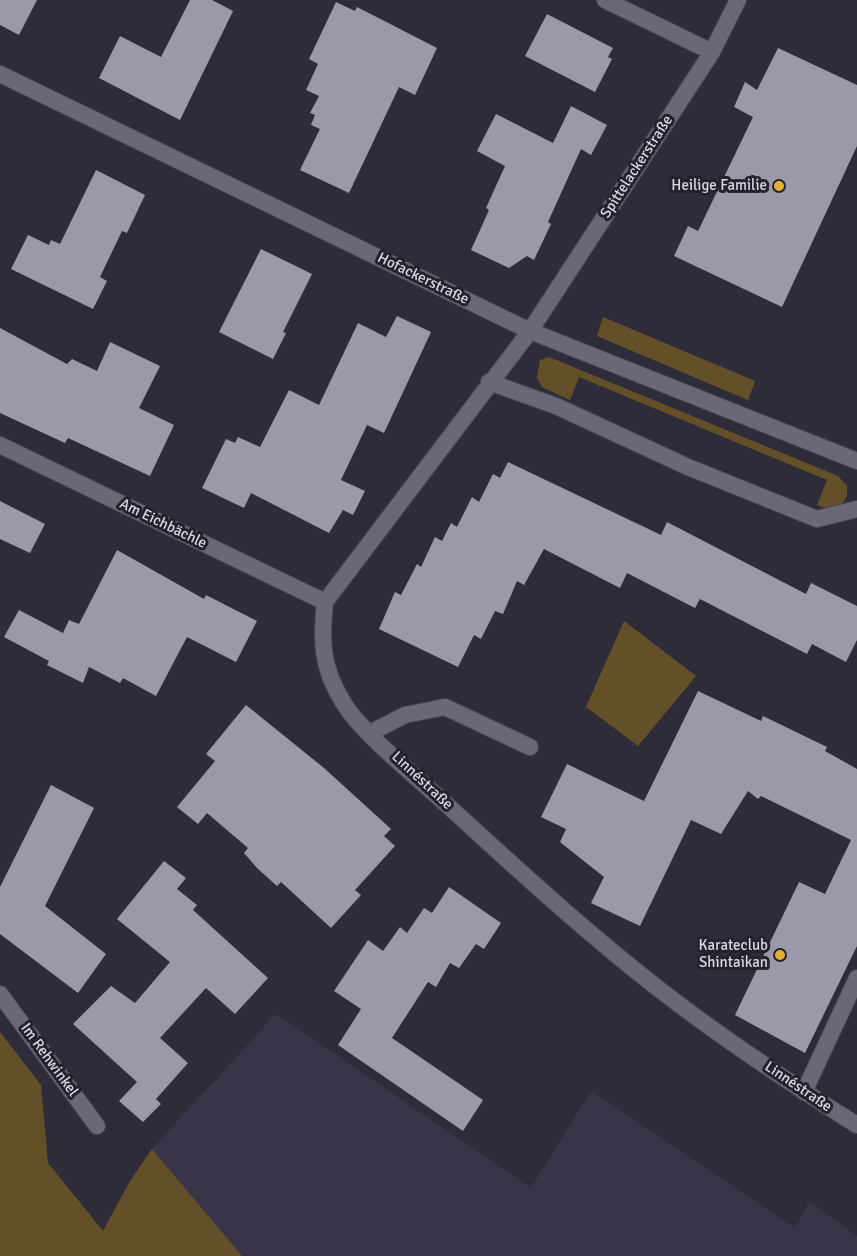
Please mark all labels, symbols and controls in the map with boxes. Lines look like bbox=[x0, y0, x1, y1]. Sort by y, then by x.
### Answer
street label: Spittelackerstraße bbox=[597, 112, 677, 222]
place label: Heilige Familie bbox=[671, 177, 767, 195]
marker: Heilige Familie bbox=[772, 179, 786, 193]
street label: Hofackerstraße bbox=[374, 249, 472, 309]
street label: Am Eichbächle bbox=[117, 495, 209, 553]
street label: Linnéstraße bbox=[388, 748, 456, 814]
place label: Karateclub Shintaikan bbox=[699, 937, 768, 972]
marker: Karateclub Shintaikan bbox=[773, 948, 787, 962]
street label: Im Rehwinkel bbox=[16, 1020, 82, 1100]
street label: Linnéstraße bbox=[761, 1058, 835, 1116]

